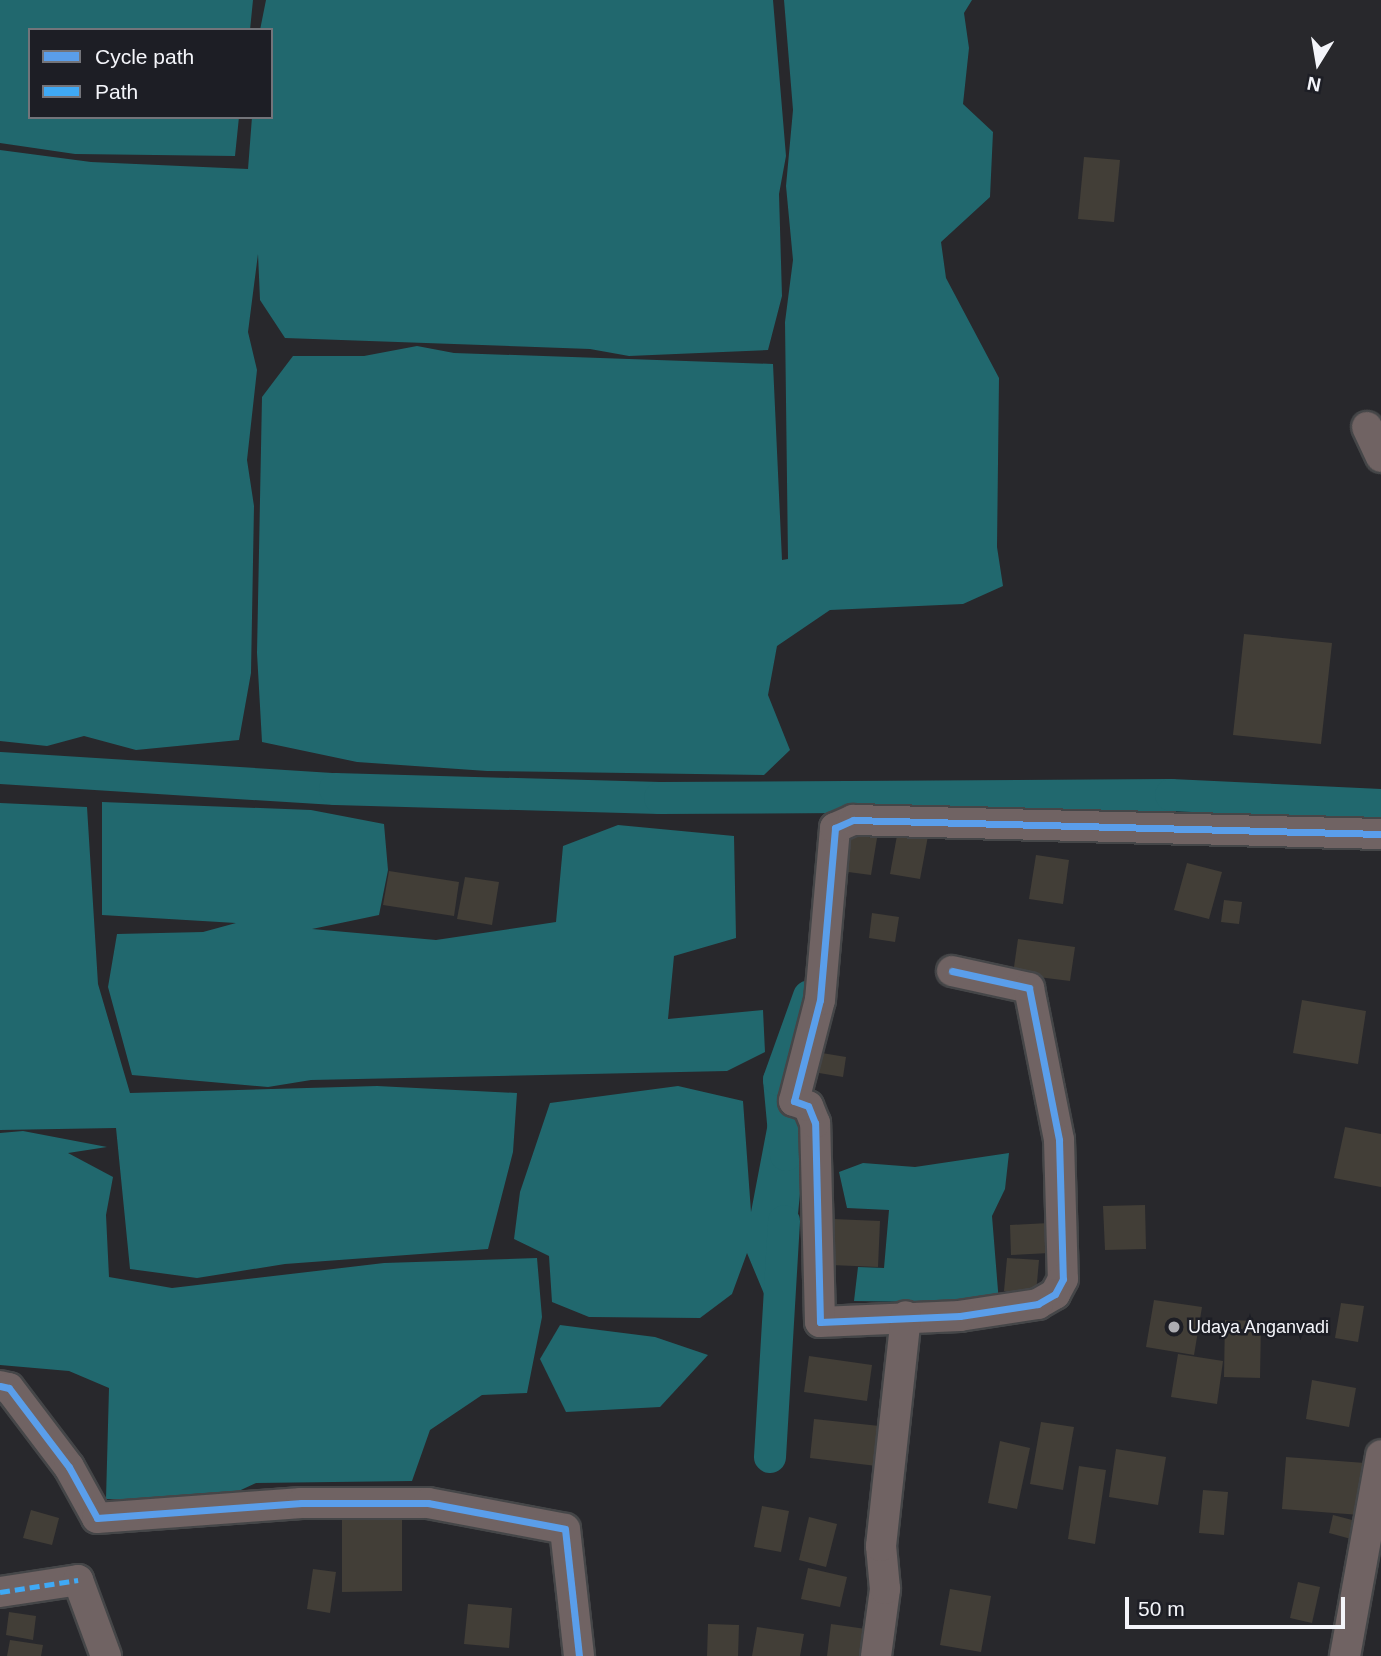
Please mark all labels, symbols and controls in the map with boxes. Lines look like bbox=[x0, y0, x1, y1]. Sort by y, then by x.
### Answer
legend bbox=[28, 28, 273, 119]
north arrow bbox=[1283, 28, 1353, 98]
text: Cycle path bbox=[95, 45, 194, 68]
text: N bbox=[1305, 72, 1323, 96]
text: Path bbox=[95, 80, 138, 103]
place label: Udaya Anganvadi bbox=[1188, 1316, 1330, 1338]
marker: Udaya Anganvadi bbox=[1166, 1319, 1182, 1335]
scale bar bbox=[1129, 1582, 1350, 1626]
text: 50 m bbox=[1138, 1597, 1185, 1620]

